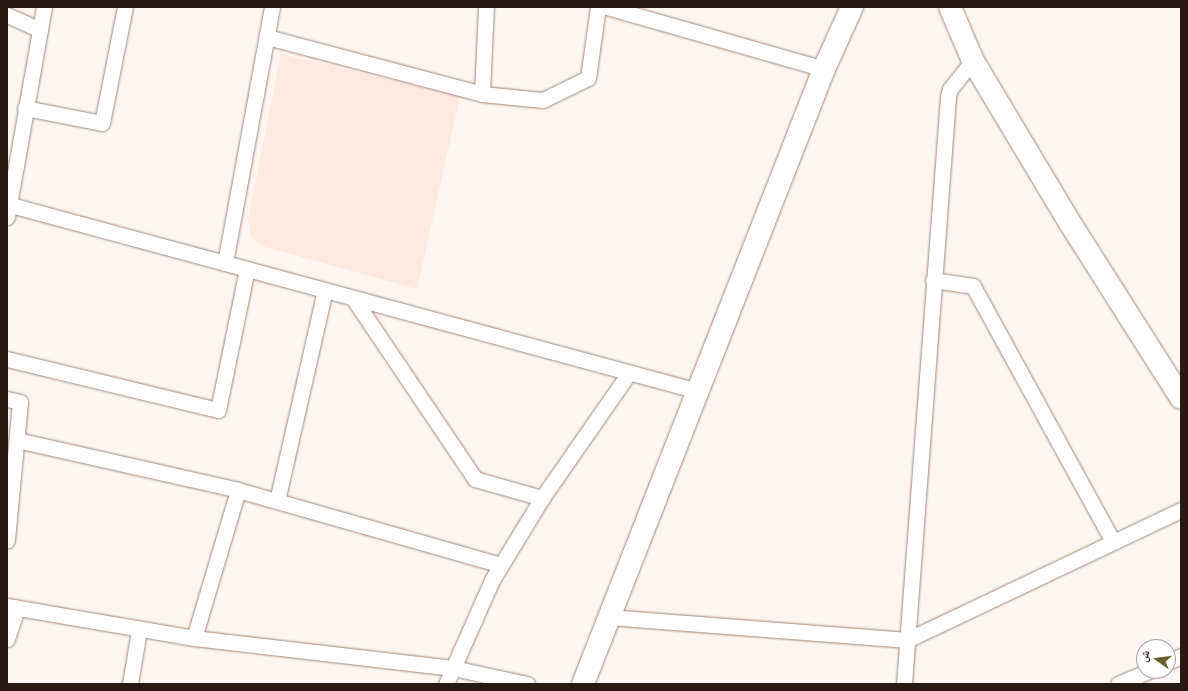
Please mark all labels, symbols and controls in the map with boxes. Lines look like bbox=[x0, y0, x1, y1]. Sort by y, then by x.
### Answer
north arrow bbox=[1136, 639, 1176, 679]
text: ش bbox=[1138, 649, 1152, 663]

